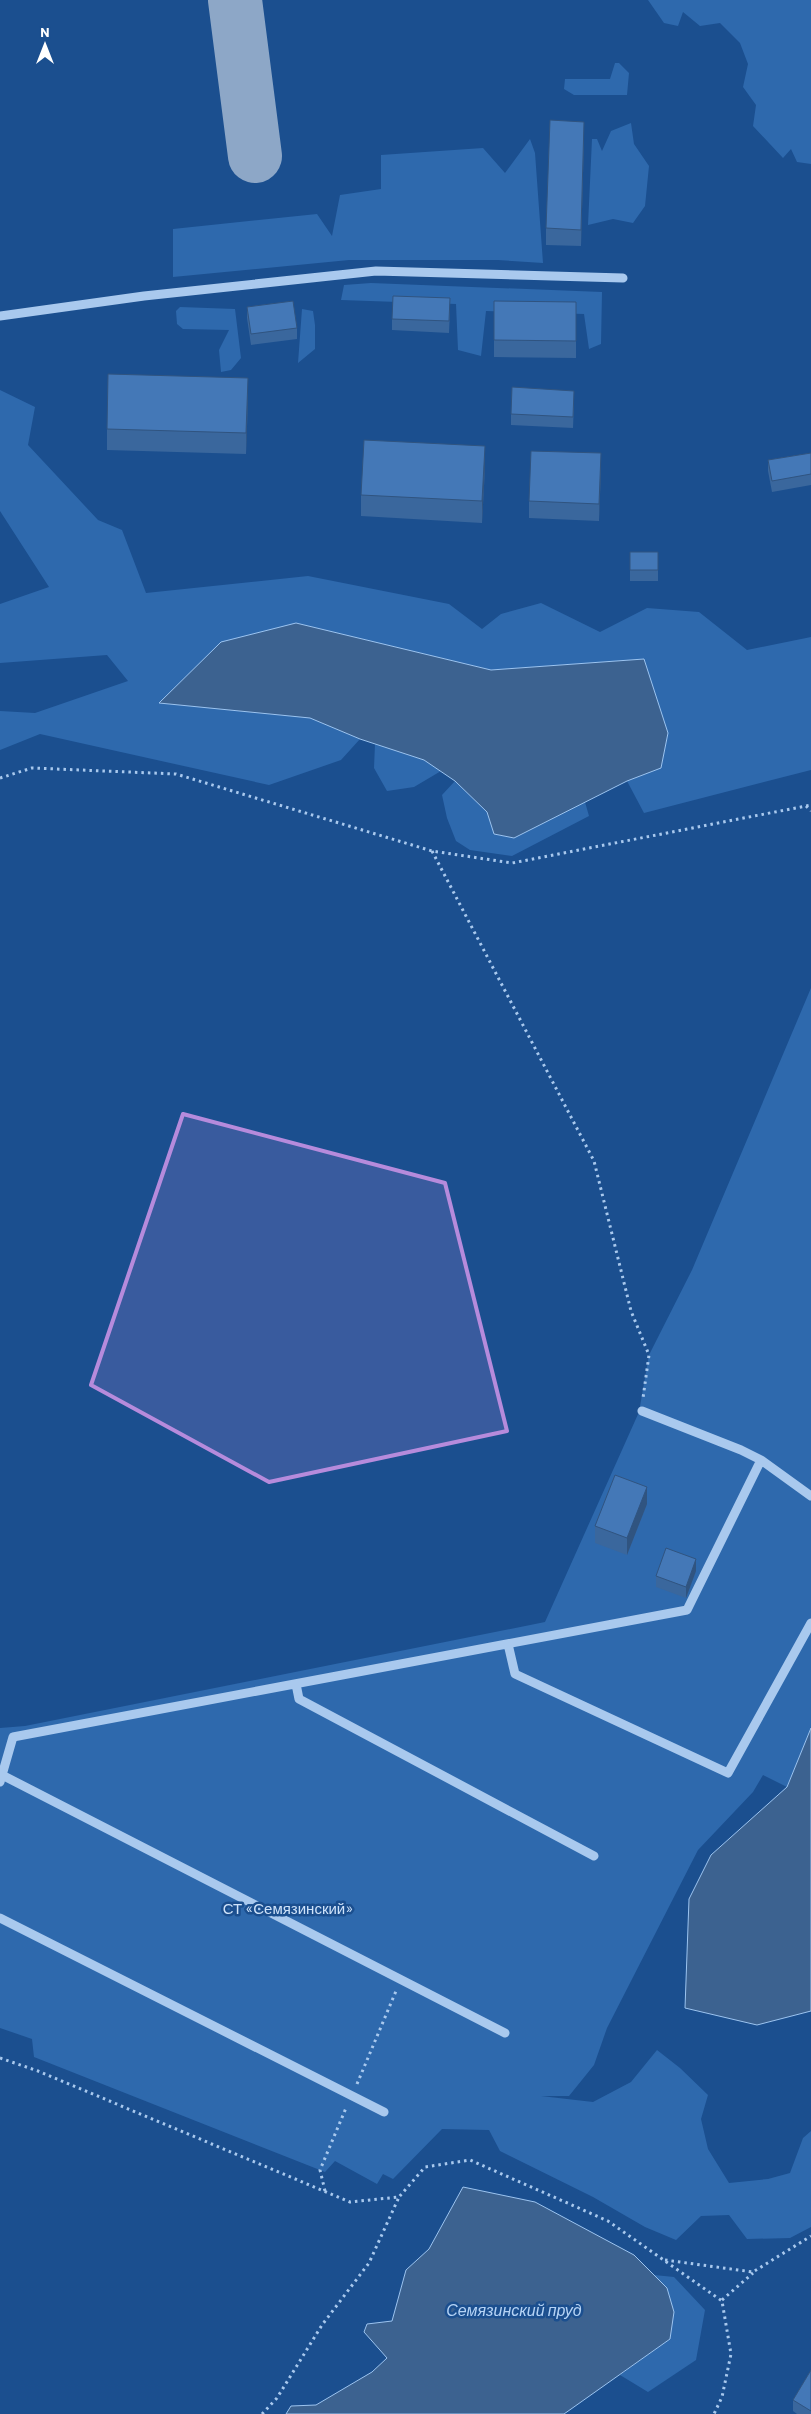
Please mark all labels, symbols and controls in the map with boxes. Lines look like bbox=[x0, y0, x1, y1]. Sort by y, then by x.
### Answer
north arrow bbox=[20, 20, 70, 70]
text: N bbox=[40, 23, 50, 40]
park label: СТ «Семязинский» bbox=[223, 1899, 353, 1917]
water label: Семязинский пруд bbox=[446, 2300, 582, 2319]

